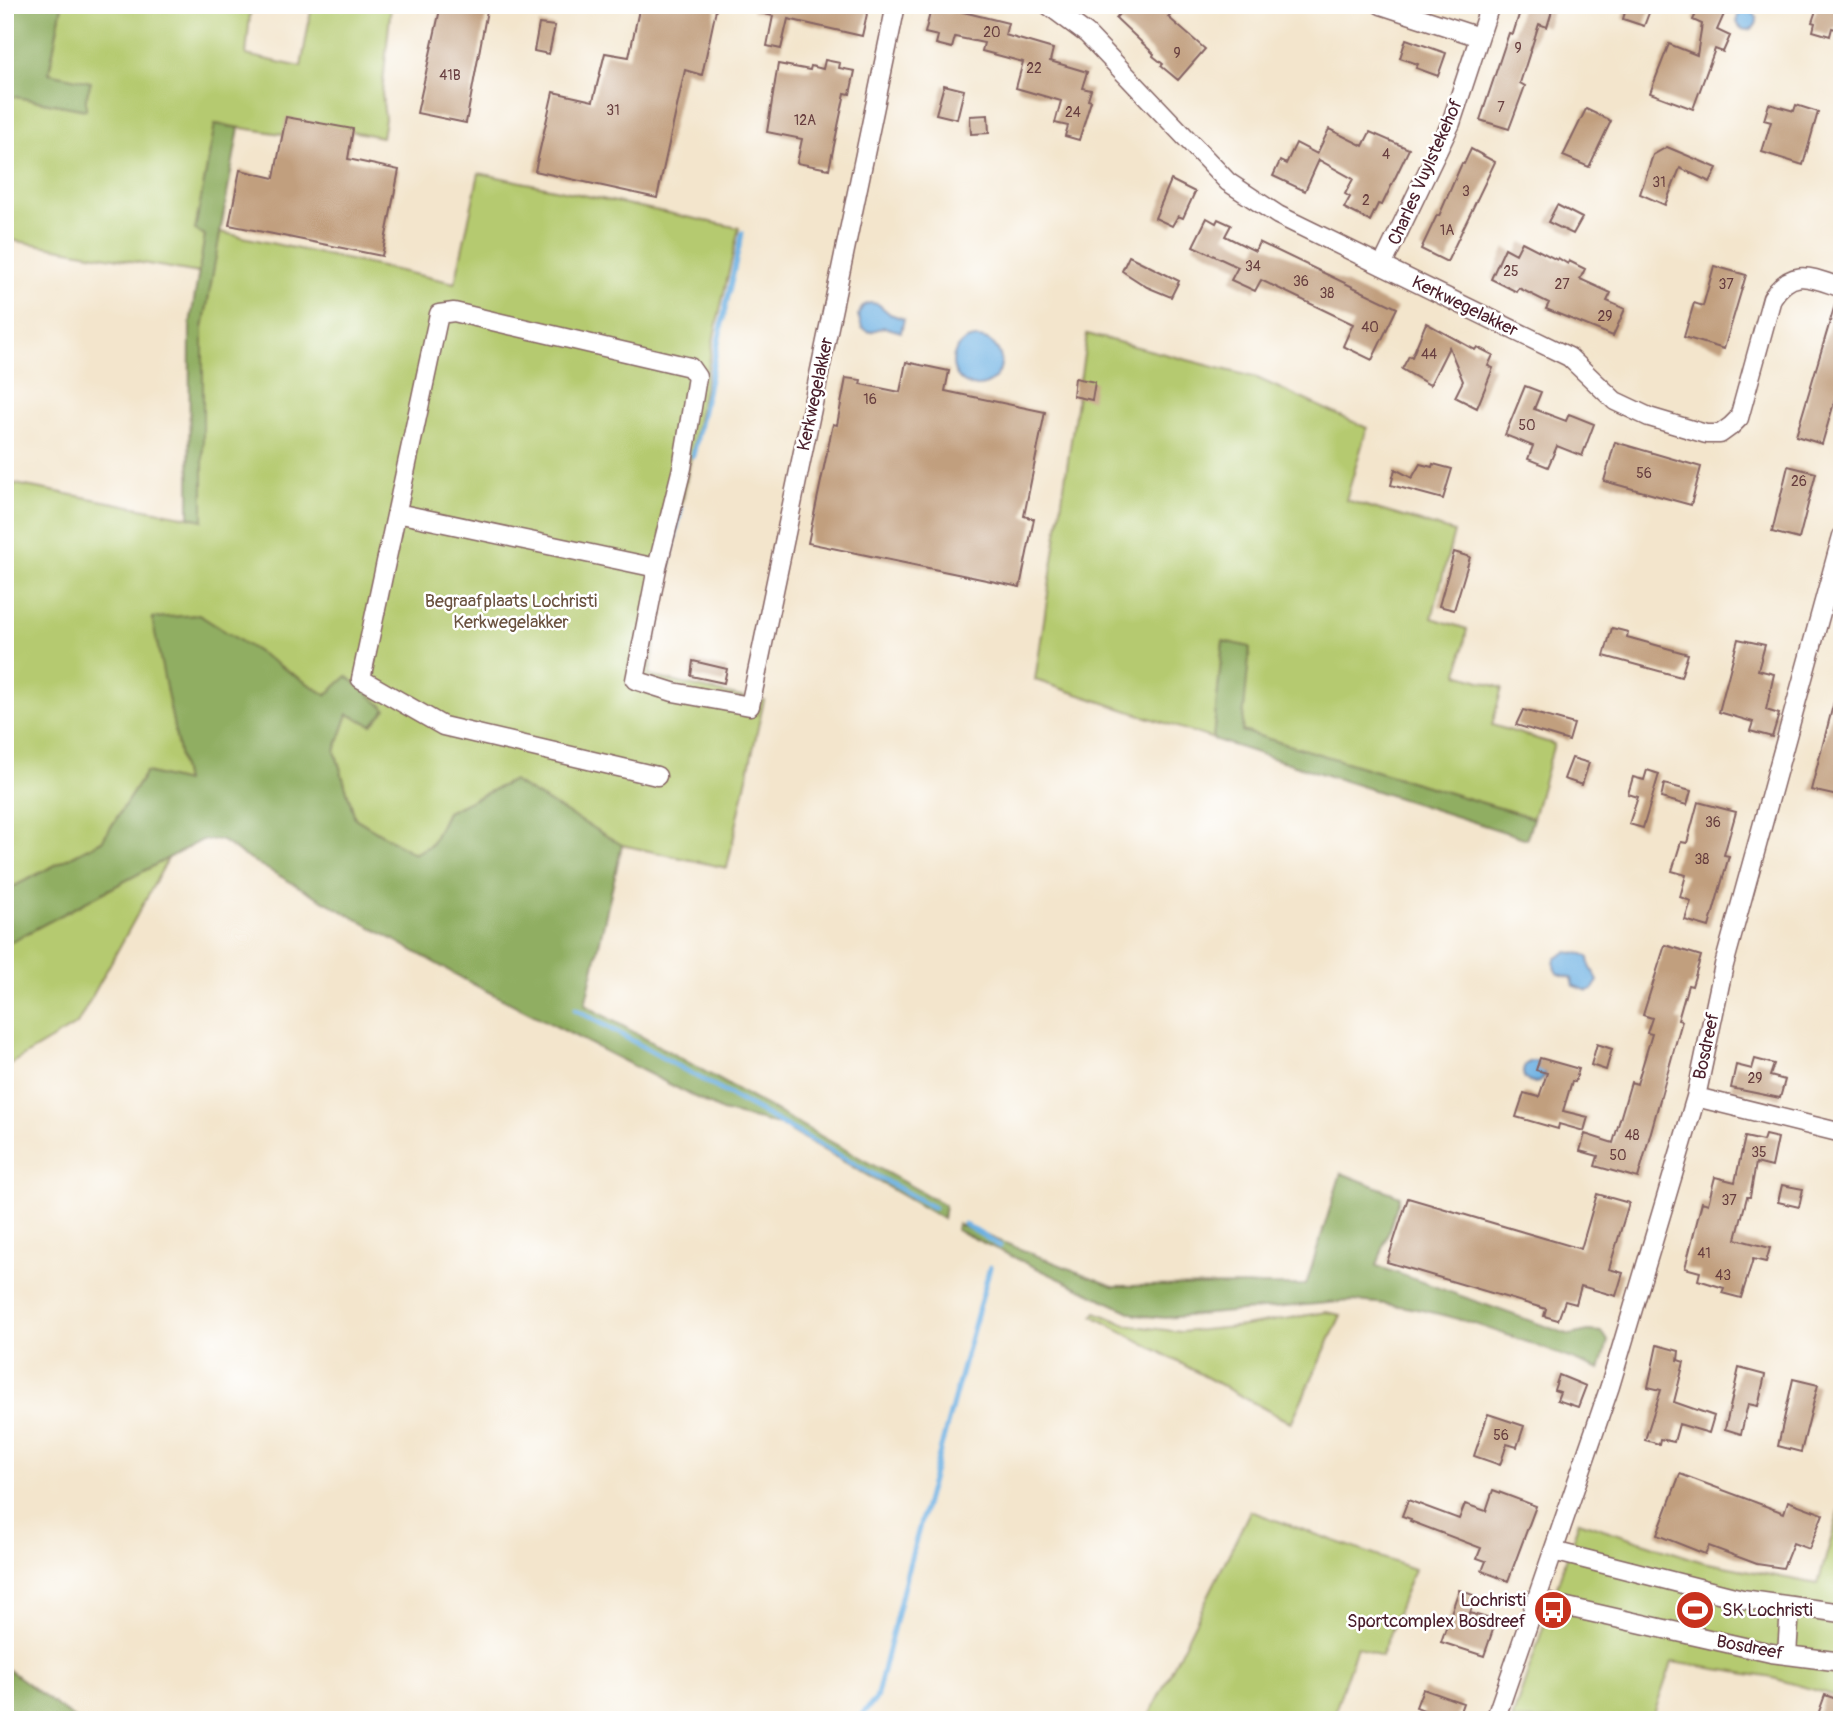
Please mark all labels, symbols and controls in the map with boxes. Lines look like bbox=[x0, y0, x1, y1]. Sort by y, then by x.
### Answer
house number: 20 bbox=[983, 24, 1001, 41]
house number: 9 bbox=[1514, 40, 1522, 57]
house number: 9 bbox=[1173, 45, 1181, 62]
house number: 22 bbox=[1026, 60, 1042, 77]
house number: 41B bbox=[439, 67, 461, 84]
street label: Charles Vuylstekehof bbox=[1383, 95, 1468, 249]
house number: 7 bbox=[1497, 99, 1505, 116]
house number: 31 bbox=[606, 102, 620, 119]
house number: 24 bbox=[1065, 104, 1081, 121]
house number: 12A bbox=[794, 112, 816, 129]
house number: 4 bbox=[1382, 146, 1390, 163]
house number: 31 bbox=[1652, 174, 1666, 191]
house number: 3 bbox=[1462, 183, 1470, 200]
house number: 2 bbox=[1362, 192, 1370, 209]
house number: 1A bbox=[1440, 222, 1454, 239]
house number: 34 bbox=[1245, 258, 1261, 275]
house number: 25 bbox=[1503, 263, 1519, 280]
street label: Kerkwegelakker bbox=[1408, 271, 1522, 342]
house number: 36 bbox=[1293, 273, 1309, 290]
house number: 27 bbox=[1554, 276, 1570, 293]
house number: 37 bbox=[1718, 276, 1734, 293]
house number: 38 bbox=[1320, 285, 1334, 302]
house number: 29 bbox=[1597, 308, 1613, 325]
house number: 40 bbox=[1361, 319, 1379, 336]
street label: Kerkwegelakker bbox=[792, 335, 839, 453]
house number: 44 bbox=[1421, 346, 1437, 363]
house number: 16 bbox=[863, 391, 877, 408]
house number: 50 bbox=[1518, 417, 1536, 434]
house number: 56 bbox=[1636, 465, 1652, 482]
house number: 26 bbox=[1791, 473, 1807, 490]
park label: Begraafplaats Lochristi Kerkwegelakker bbox=[425, 590, 597, 634]
house number: 36 bbox=[1705, 814, 1721, 831]
house number: 38 bbox=[1695, 851, 1709, 868]
street label: Bosdreef bbox=[1688, 1010, 1725, 1082]
house number: 29 bbox=[1747, 1070, 1763, 1087]
house number: 48 bbox=[1624, 1127, 1640, 1144]
house number: 35 bbox=[1751, 1144, 1767, 1161]
house number: 50 bbox=[1609, 1147, 1627, 1164]
house number: 37 bbox=[1721, 1192, 1737, 1209]
house number: 41 bbox=[1697, 1245, 1711, 1262]
house number: 43 bbox=[1715, 1267, 1731, 1284]
house number: 56 bbox=[1493, 1427, 1509, 1444]
place label: Lochristi Sportcomplex Bosdreef bbox=[1347, 1589, 1527, 1633]
bus stop icon: Lochristi Sportcomplex Bosdreef bbox=[1532, 1589, 1574, 1631]
sports icon: SK Lochristi bbox=[1674, 1589, 1716, 1631]
place label: SK Lochristi bbox=[1722, 1599, 1813, 1622]
street label: Bosdreef bbox=[1714, 1630, 1786, 1665]

